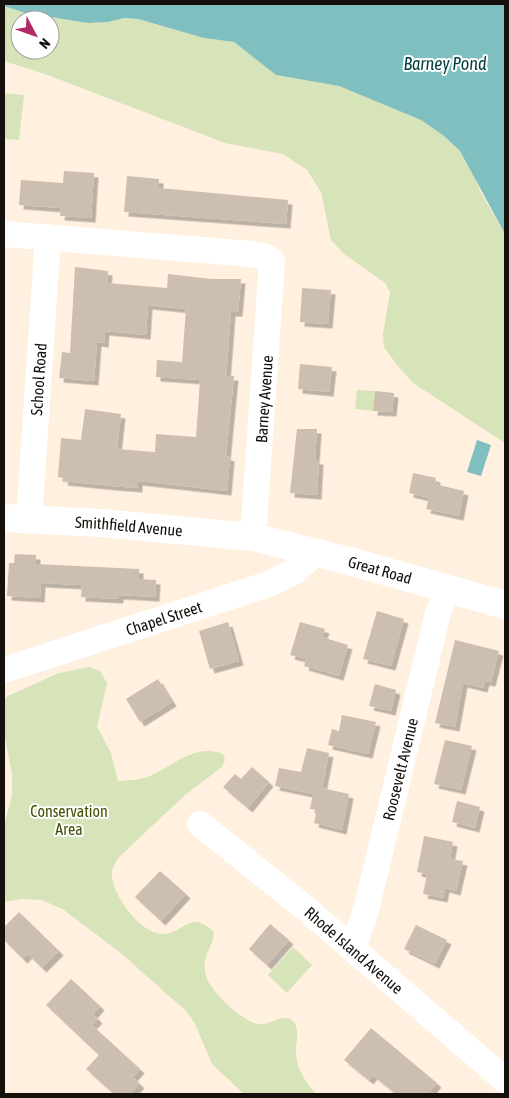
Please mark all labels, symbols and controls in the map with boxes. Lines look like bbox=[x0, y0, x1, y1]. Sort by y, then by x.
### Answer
north arrow bbox=[10, 10, 60, 60]
text: N bbox=[36, 35, 54, 52]
water label: Barney Pond bbox=[403, 53, 487, 74]
street label: School Road bbox=[27, 343, 50, 416]
street label: Barney Avenue bbox=[252, 355, 277, 443]
street label: Smithfield Avenue bbox=[74, 513, 183, 539]
street label: Great Road bbox=[346, 552, 414, 587]
street label: Chapel Street bbox=[124, 597, 204, 639]
street label: Roosevelt Avenue bbox=[379, 716, 421, 822]
park label: Conservation Area bbox=[30, 802, 108, 838]
street label: Rhode Island Avenue bbox=[301, 903, 407, 997]

